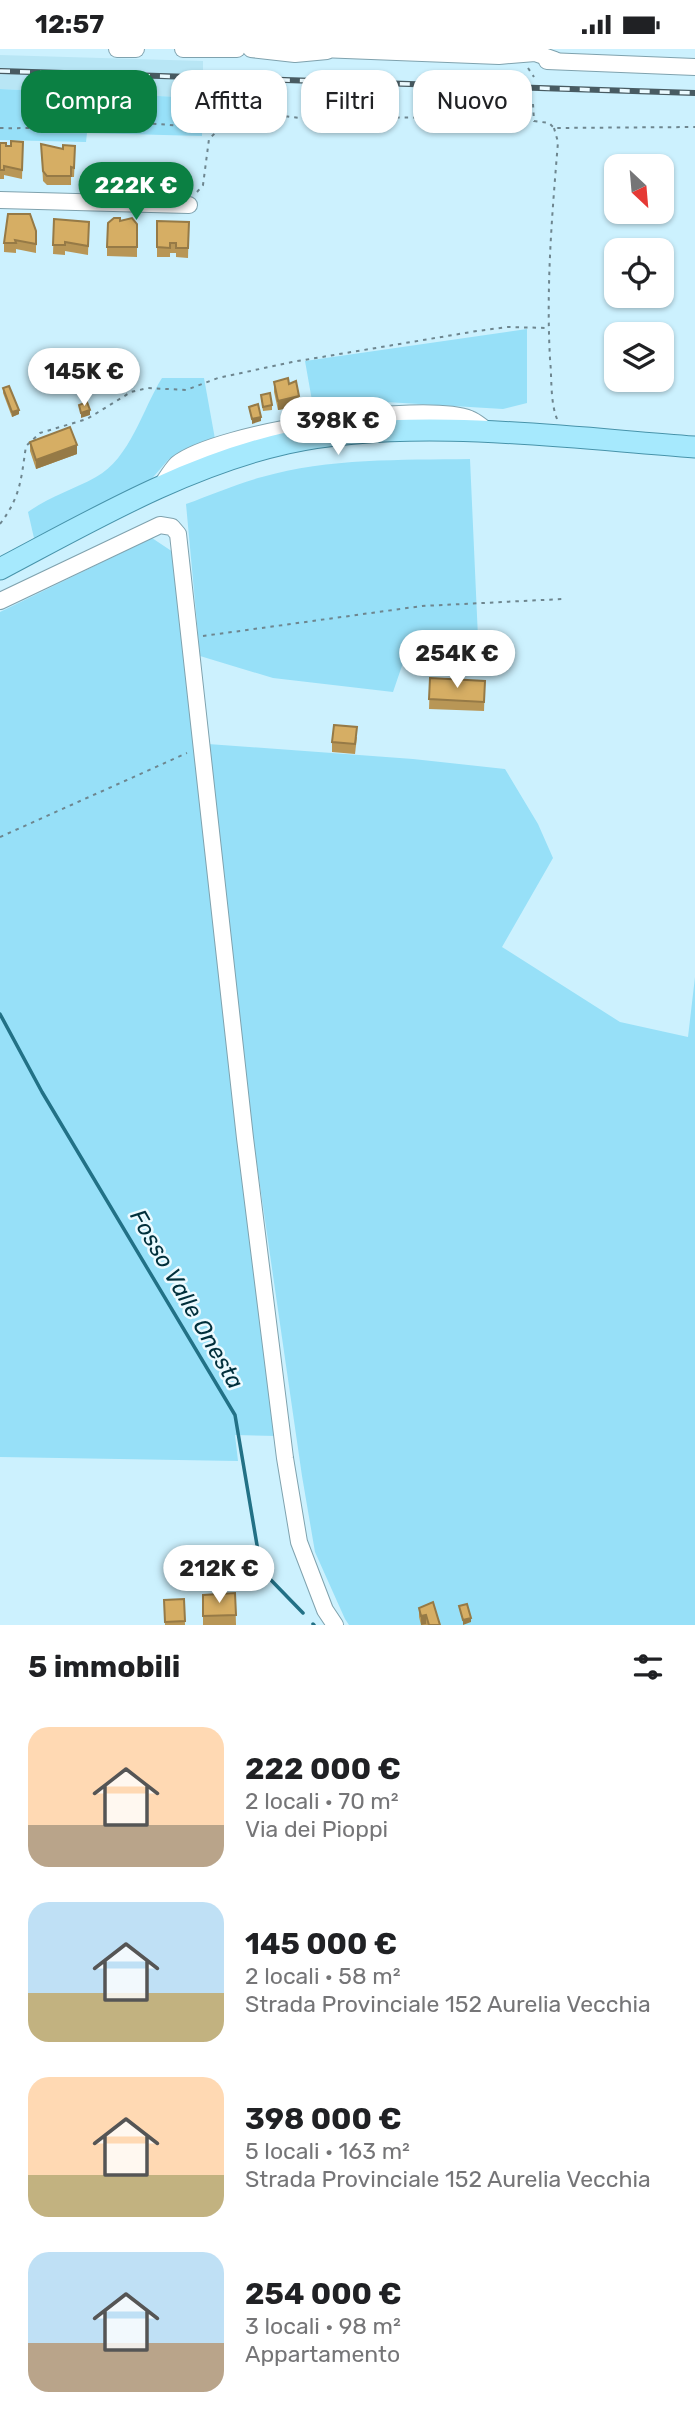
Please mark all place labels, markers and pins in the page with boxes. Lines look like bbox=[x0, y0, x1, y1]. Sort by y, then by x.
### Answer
pin: 222K € bbox=[79, 163, 193, 222]
pin: 145K € bbox=[27, 349, 141, 408]
pin: 398K € bbox=[281, 397, 395, 457]
pin: 254K € bbox=[400, 631, 514, 690]
pin: 212K € bbox=[162, 1545, 276, 1605]

